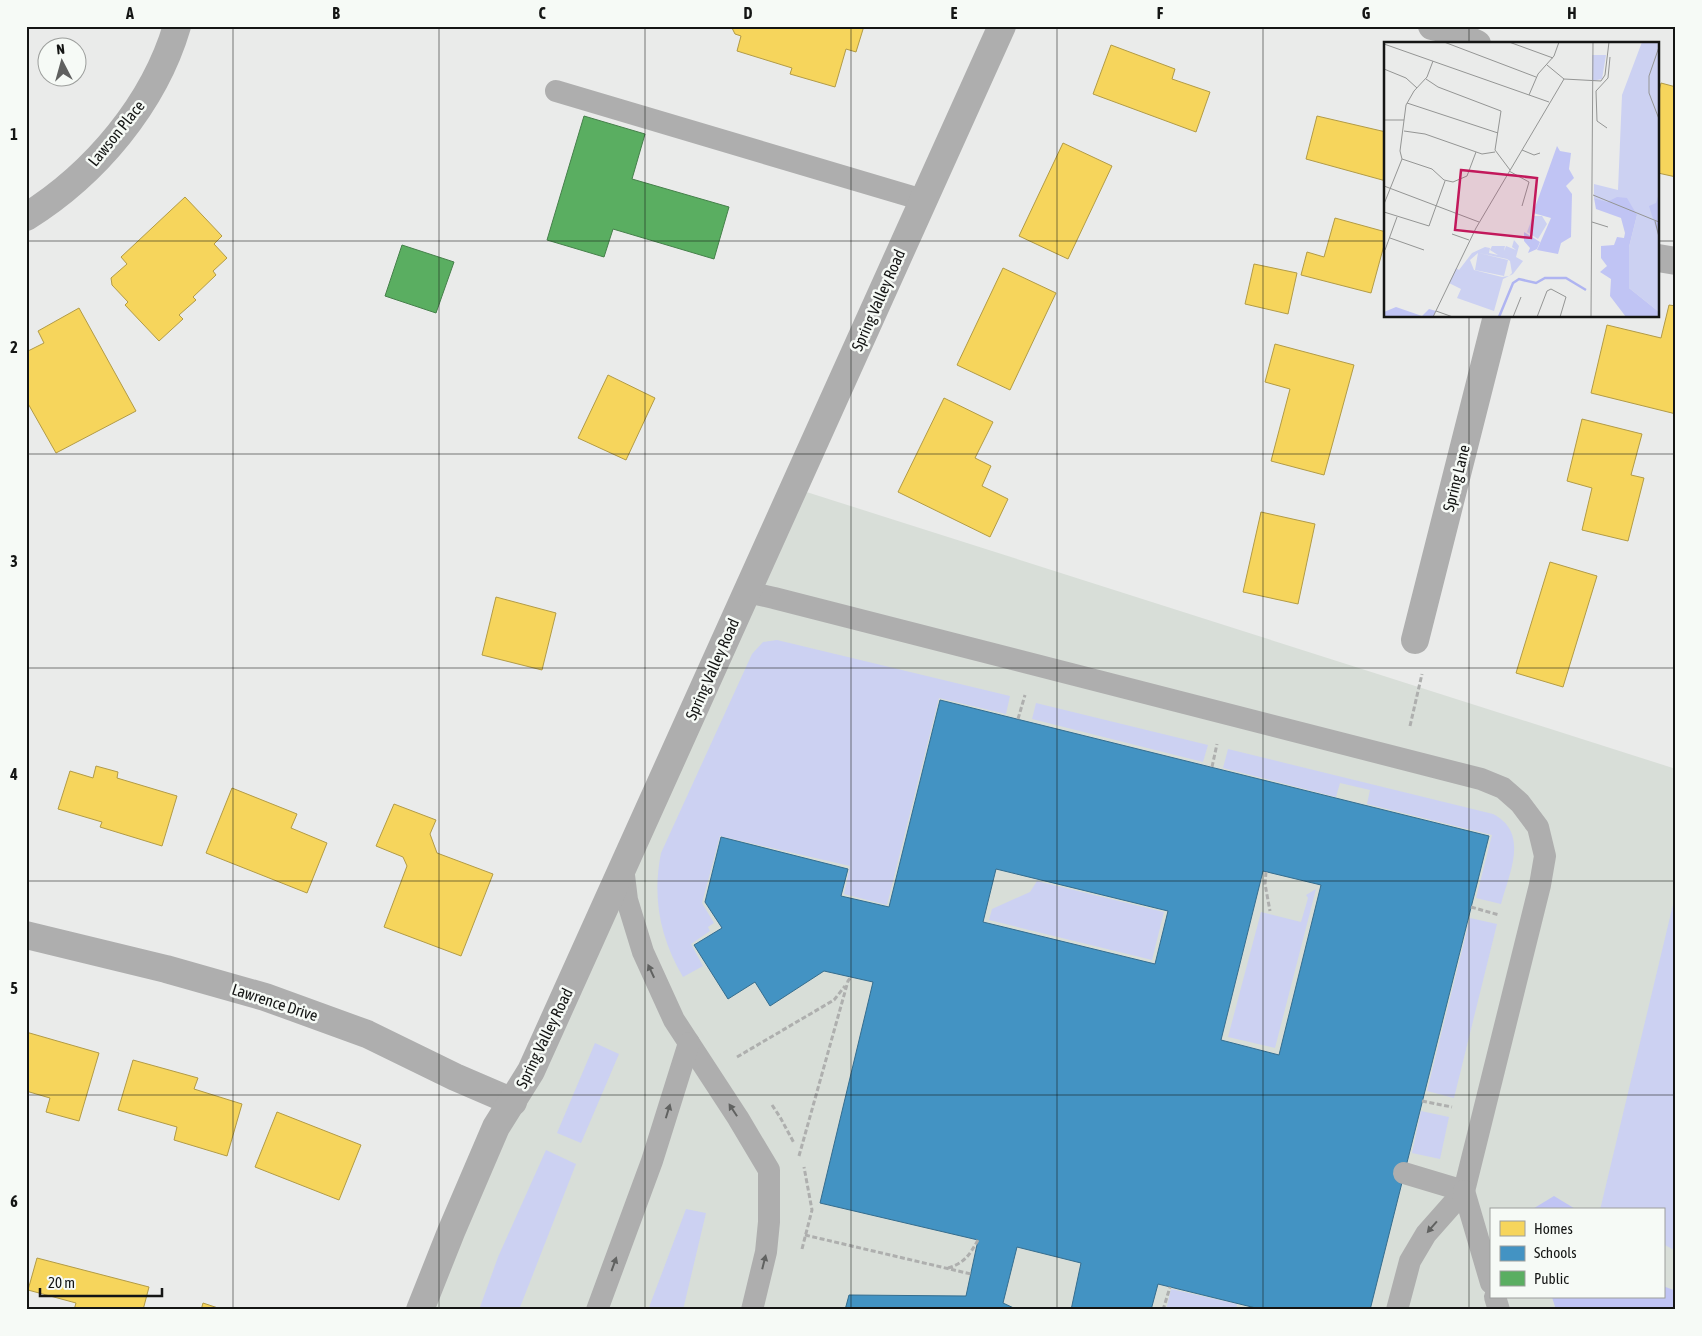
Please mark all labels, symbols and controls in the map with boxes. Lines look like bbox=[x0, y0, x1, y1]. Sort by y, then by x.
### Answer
text: A bbox=[125, 4, 134, 22]
text: B bbox=[332, 4, 340, 22]
text: C bbox=[538, 4, 546, 22]
text: D bbox=[744, 4, 753, 22]
text: E bbox=[951, 4, 958, 22]
text: F bbox=[1157, 4, 1164, 22]
text: G bbox=[1362, 4, 1371, 22]
text: H bbox=[1567, 4, 1577, 22]
north arrow bbox=[38, 38, 88, 88]
text: N bbox=[56, 41, 66, 57]
inset map bbox=[1384, 42, 1660, 318]
street label: Lawson Place bbox=[84, 97, 148, 169]
text: 1 bbox=[10, 125, 18, 143]
street label: Spring Valley Road bbox=[848, 247, 909, 354]
text: 2 bbox=[10, 338, 18, 356]
street label: Spring Lane bbox=[1439, 443, 1474, 514]
text: 3 bbox=[10, 552, 18, 570]
street label: Spring Valley Road bbox=[682, 616, 743, 723]
text: 4 bbox=[9, 765, 18, 783]
one-way arrow bbox=[647, 964, 655, 978]
text: 5 bbox=[10, 979, 18, 997]
street label: Lawrence Drive bbox=[230, 980, 320, 1024]
street label: Spring Valley Road bbox=[512, 985, 577, 1091]
one-way arrow bbox=[664, 1103, 672, 1118]
one-way arrow bbox=[728, 1104, 738, 1117]
text: 6 bbox=[10, 1192, 18, 1210]
legend bbox=[1490, 1208, 1664, 1298]
text: Homes bbox=[1534, 1220, 1573, 1237]
one-way arrow bbox=[1426, 1221, 1438, 1233]
text: Schools bbox=[1534, 1244, 1577, 1261]
one-way arrow bbox=[760, 1255, 768, 1270]
one-way arrow bbox=[610, 1256, 618, 1271]
scale bar bbox=[40, 1266, 162, 1298]
text: Public bbox=[1534, 1270, 1569, 1287]
text: 20 m bbox=[48, 1274, 75, 1291]

